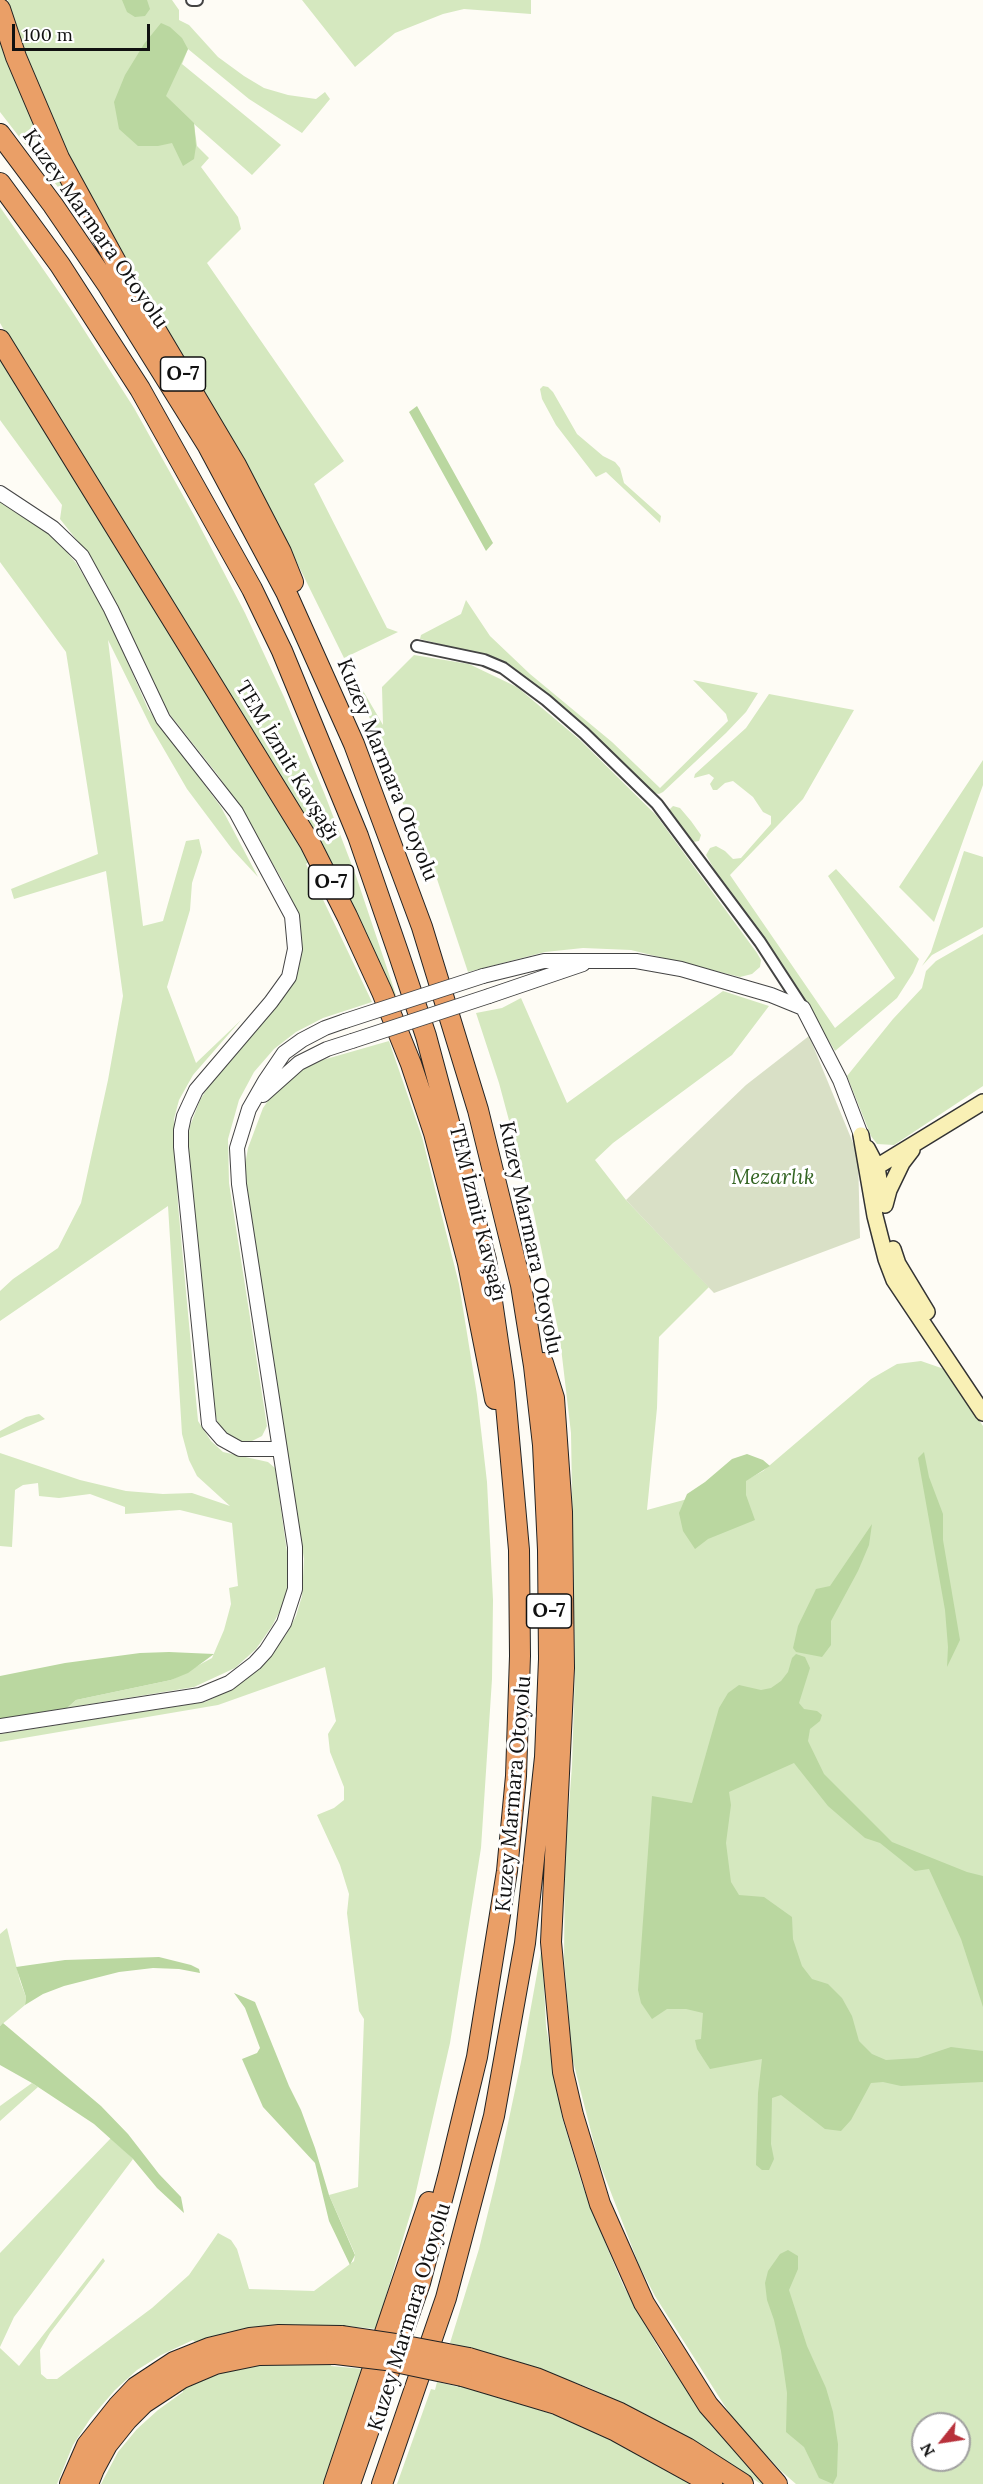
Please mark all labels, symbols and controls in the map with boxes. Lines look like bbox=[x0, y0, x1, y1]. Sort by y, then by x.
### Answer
scale bar bbox=[15, 12, 153, 50]
text: 100 m bbox=[23, 23, 73, 46]
street label: Kuzey Marmara Otoyolu bbox=[17, 124, 173, 334]
road number: O-7 bbox=[160, 357, 206, 391]
street label: Kuzey Marmara Otoyolu bbox=[331, 655, 443, 885]
street label: TEM İzmit Kavşağı bbox=[229, 677, 345, 845]
road number: O-7 bbox=[308, 865, 354, 899]
street label: Kuzey Marmara Otoyolu bbox=[493, 1119, 567, 1357]
street label: TEM İzmit Kavşağı bbox=[443, 1122, 511, 1304]
park label: Mezarlık bbox=[731, 1165, 815, 1191]
road number: O-7 bbox=[526, 1594, 572, 1628]
street label: Kuzey Marmara Otoyolu bbox=[491, 1675, 537, 1913]
street label: Kuzey Marmara Otoyolu bbox=[363, 2200, 457, 2434]
north arrow bbox=[911, 2412, 971, 2472]
text: N bbox=[915, 2440, 939, 2460]

